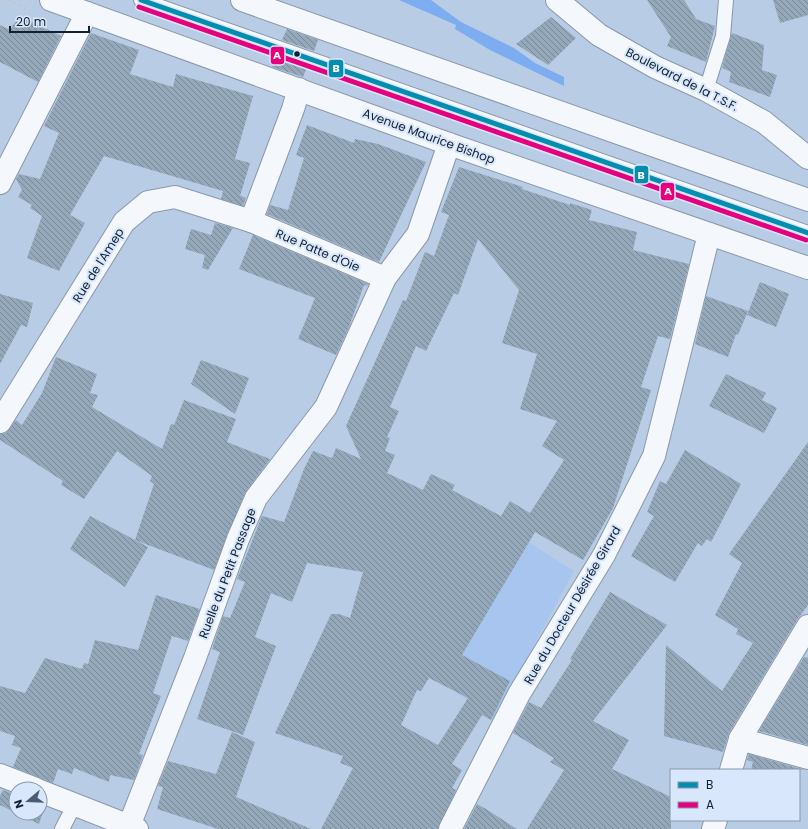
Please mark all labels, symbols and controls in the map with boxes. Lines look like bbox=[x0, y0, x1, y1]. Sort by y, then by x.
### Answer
scale bar bbox=[10, 8, 89, 34]
text: 20 m bbox=[16, 13, 46, 30]
street label: Boulevard de la T.S.F. bbox=[623, 43, 741, 115]
line badge: A bbox=[270, 46, 285, 65]
text: A bbox=[273, 47, 281, 63]
unlabelled marker bbox=[292, 49, 302, 59]
line badge: B bbox=[328, 59, 344, 78]
text: B bbox=[332, 60, 340, 76]
street label: Avenue Maurice Bishop bbox=[360, 104, 498, 168]
line badge: B bbox=[634, 165, 649, 184]
text: B bbox=[637, 167, 645, 183]
line badge: A bbox=[660, 182, 675, 201]
text: A bbox=[664, 183, 672, 199]
street label: Rue de l'Amep bbox=[68, 224, 128, 306]
street label: Rue Patte d'Oie bbox=[273, 225, 363, 275]
street label: Ruelle du Petit Passage bbox=[194, 505, 260, 641]
street label: Rue du Docteur Désirée Girard bbox=[520, 523, 624, 687]
legend bbox=[670, 769, 800, 821]
text: B bbox=[706, 776, 713, 793]
north arrow bbox=[8, 781, 48, 821]
text: A bbox=[706, 796, 714, 813]
text: N bbox=[10, 798, 27, 811]

